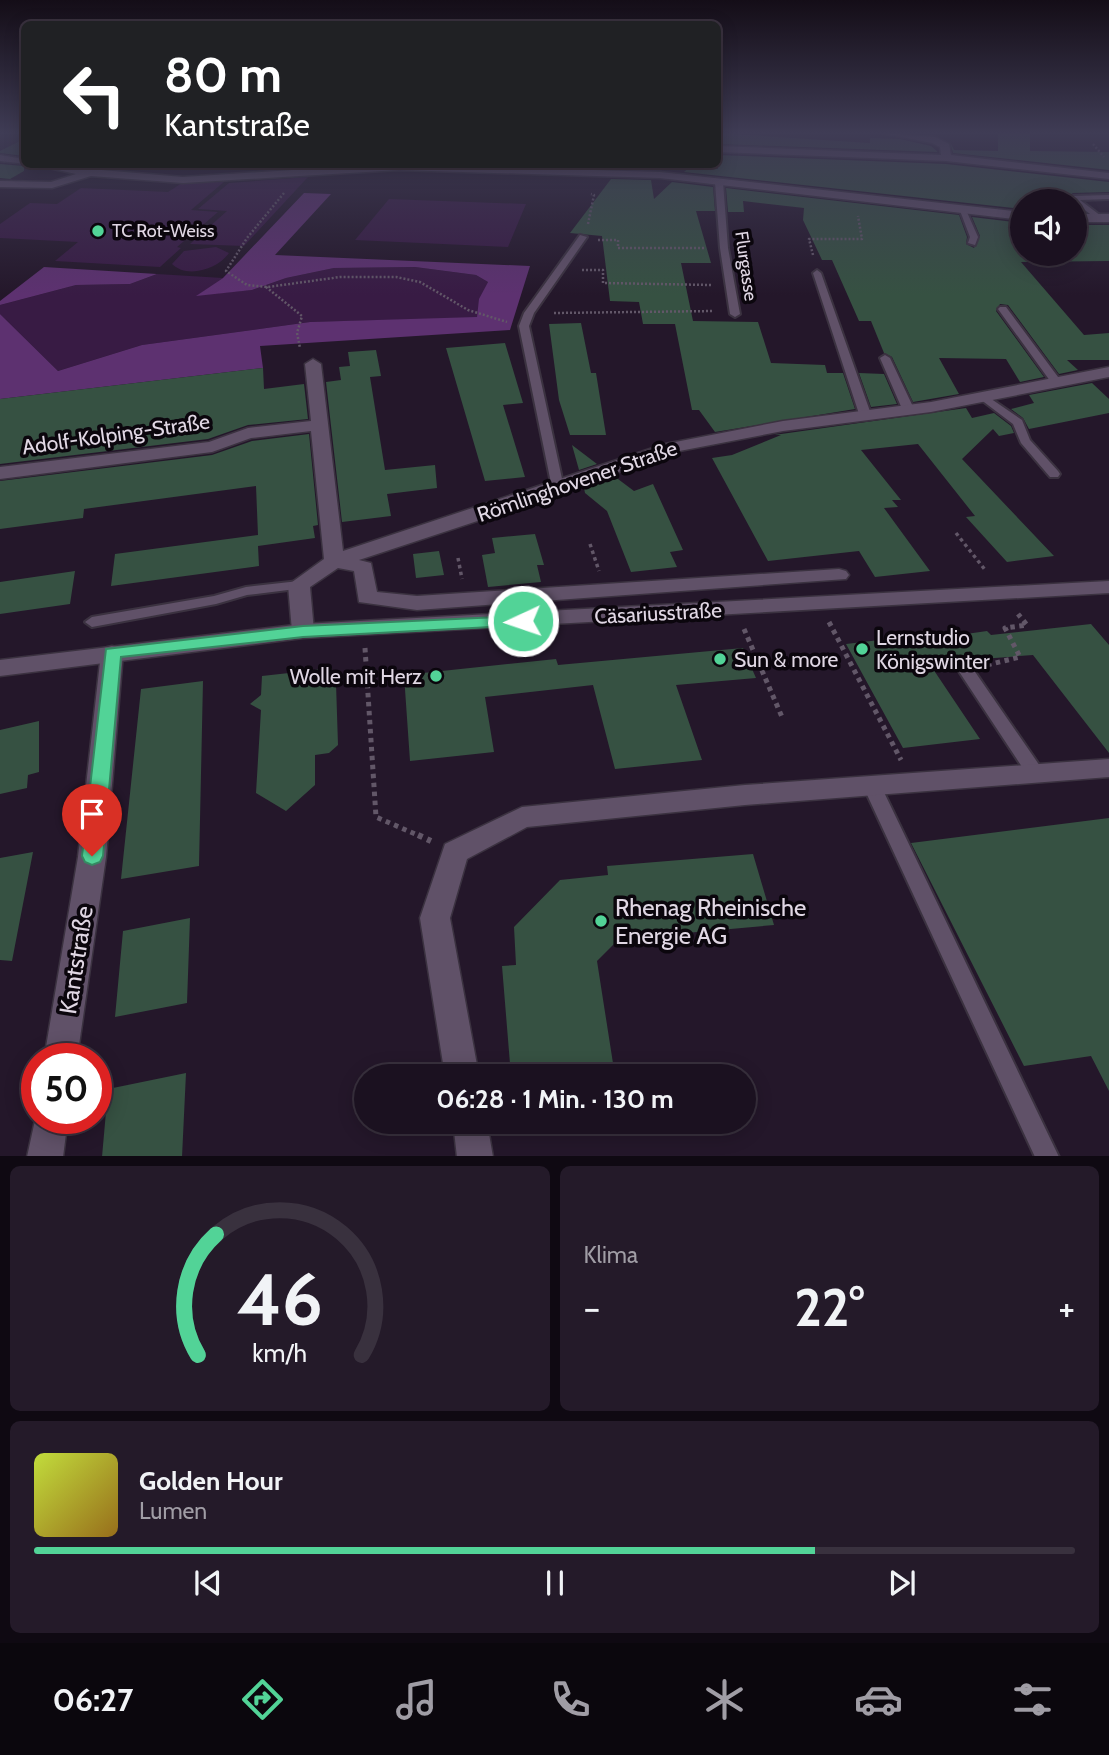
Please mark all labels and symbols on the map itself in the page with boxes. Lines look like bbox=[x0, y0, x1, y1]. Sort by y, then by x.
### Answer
place label: TC Rot-Weiss bbox=[112, 220, 214, 242]
marker: TC Rot-Weiss bbox=[90, 223, 106, 239]
street label: Flurgasse bbox=[730, 230, 762, 302]
street label: Adolf-Kolping-Straße bbox=[21, 408, 212, 460]
street label: Römlinghovener Straße bbox=[474, 435, 680, 527]
position arrow bbox=[486, 584, 560, 658]
street label: Cäsariusstraße bbox=[594, 597, 723, 629]
place label: Lernstudio Königswinter bbox=[876, 625, 990, 674]
marker: Lernstudio Königswinter bbox=[854, 641, 870, 657]
place label: Sun & more bbox=[734, 647, 838, 672]
marker: Sun & more bbox=[712, 651, 728, 667]
place label: Wolle mit Herz bbox=[290, 664, 422, 689]
marker: Wolle mit Herz bbox=[428, 668, 444, 684]
pin bbox=[62, 784, 122, 856]
place label: Rhenag Rheinische Energie AG bbox=[615, 893, 806, 950]
street label: Kantstraße bbox=[53, 904, 99, 1016]
marker: Rhenag Rheinische Energie AG bbox=[593, 913, 609, 929]
speed limit sign: 50 bbox=[21, 1043, 112, 1134]

